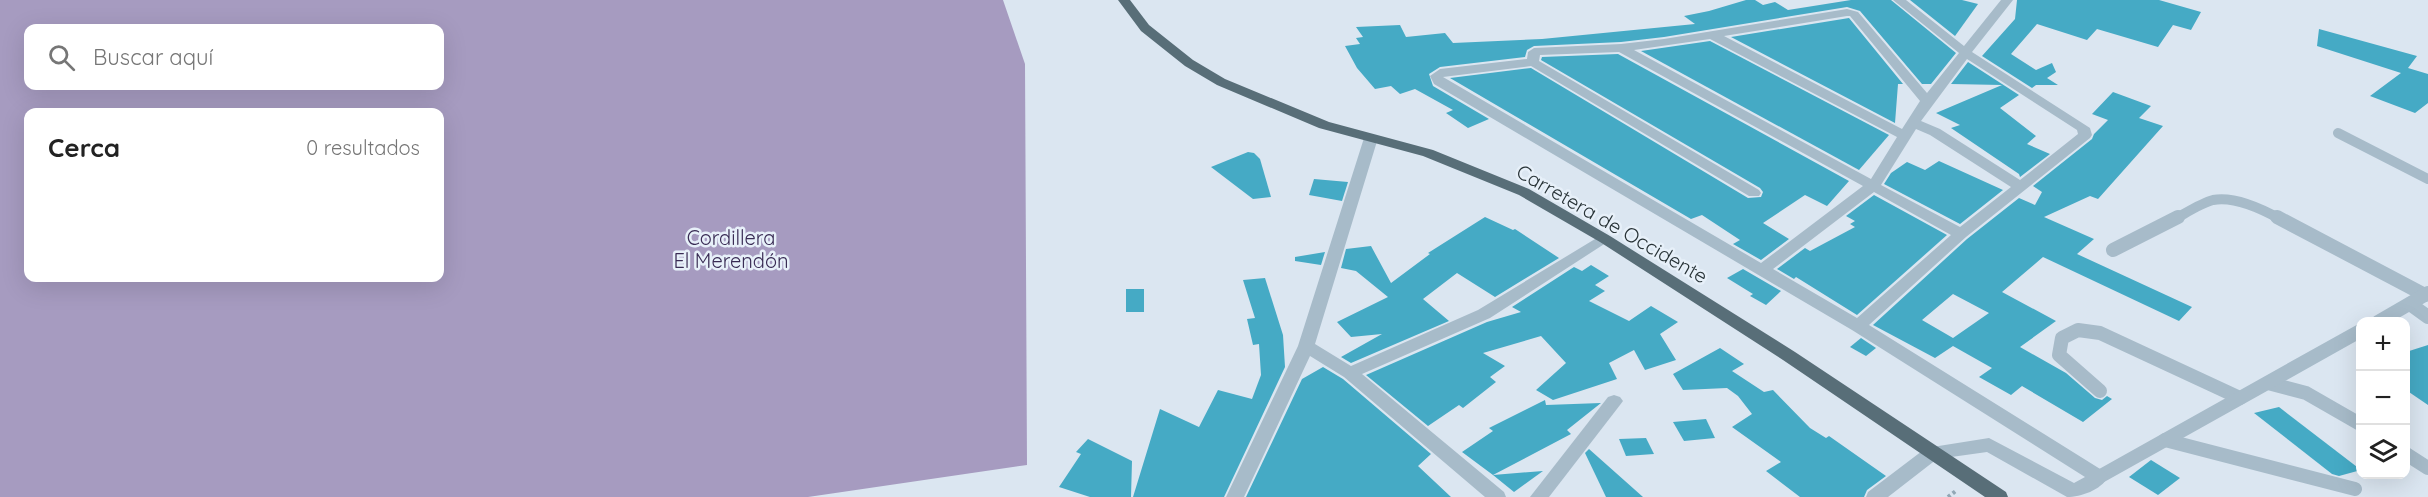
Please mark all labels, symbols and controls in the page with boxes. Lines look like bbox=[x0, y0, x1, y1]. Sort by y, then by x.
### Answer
search box bbox=[24, 24, 444, 90]
icon: search bbox=[45, 41, 78, 74]
text: Buscar aquí bbox=[93, 43, 213, 71]
text: Cerca bbox=[48, 131, 120, 164]
text: 0 resultados bbox=[306, 135, 420, 160]
street label: Carretera de Occidente bbox=[1512, 159, 1712, 289]
park label: Cordillera El Merendón bbox=[673, 225, 789, 273]
map controls bbox=[2356, 317, 2410, 479]
button: + bbox=[2356, 317, 2410, 371]
button: − bbox=[2356, 371, 2410, 425]
button: layers bbox=[2356, 425, 2410, 479]

